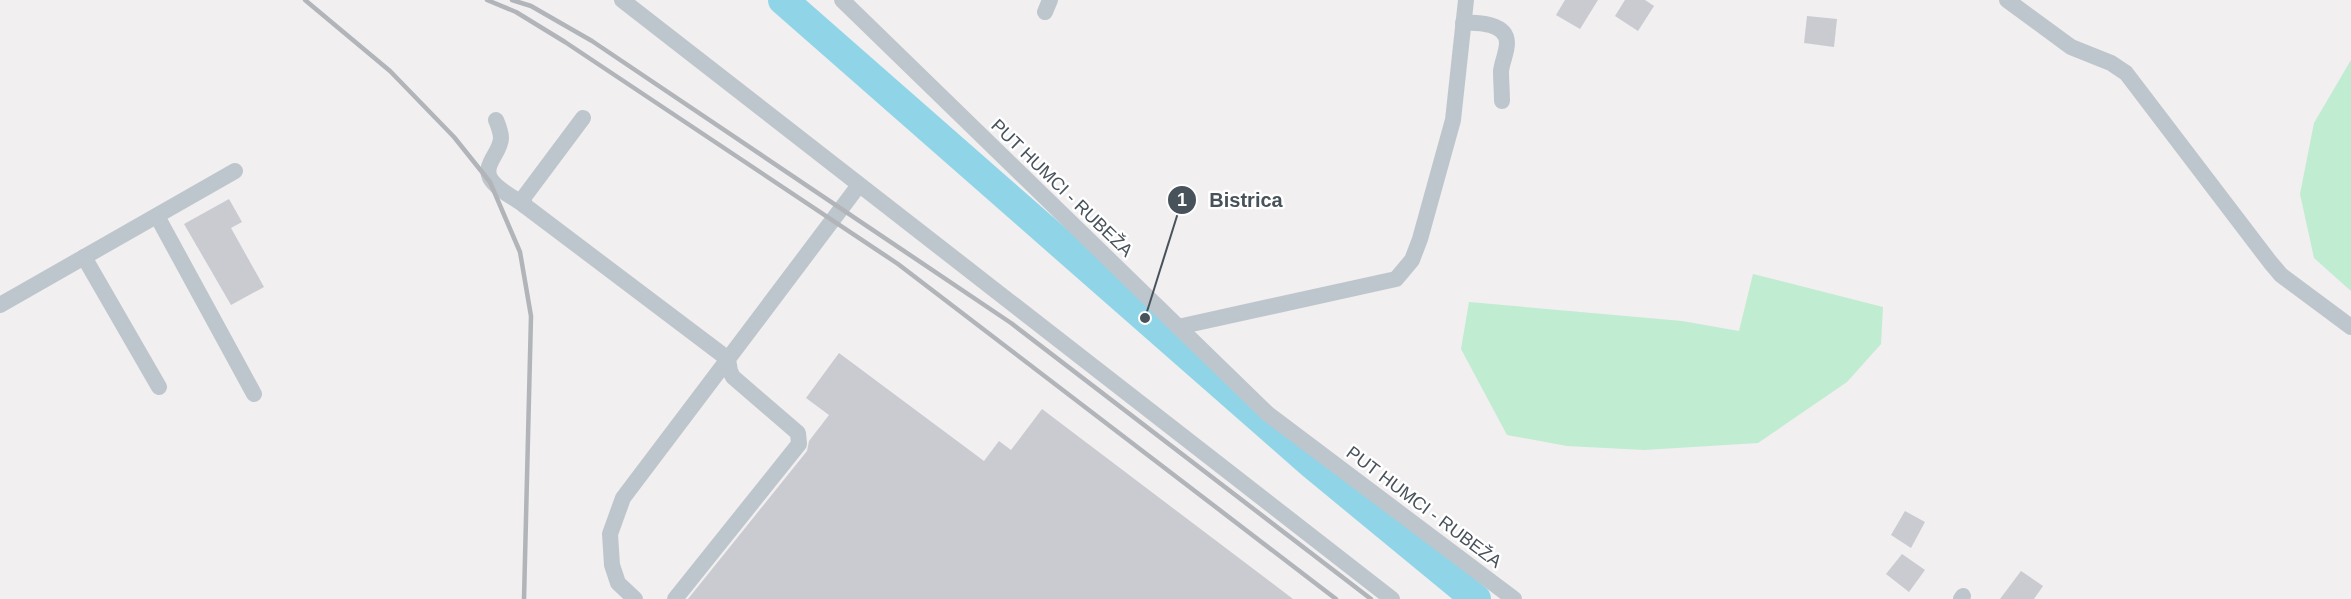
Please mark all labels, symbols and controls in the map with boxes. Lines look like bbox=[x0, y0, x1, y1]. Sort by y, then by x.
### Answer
street label: PUT HUMCI - RUBEŽA bbox=[987, 115, 1137, 261]
callout: Bistrica bbox=[1167, 181, 1294, 219]
text: Bistrica bbox=[1209, 189, 1284, 211]
text: 1 bbox=[1177, 190, 1187, 210]
street label: PUT HUMCI - RUBEŽA bbox=[1343, 442, 1505, 572]

